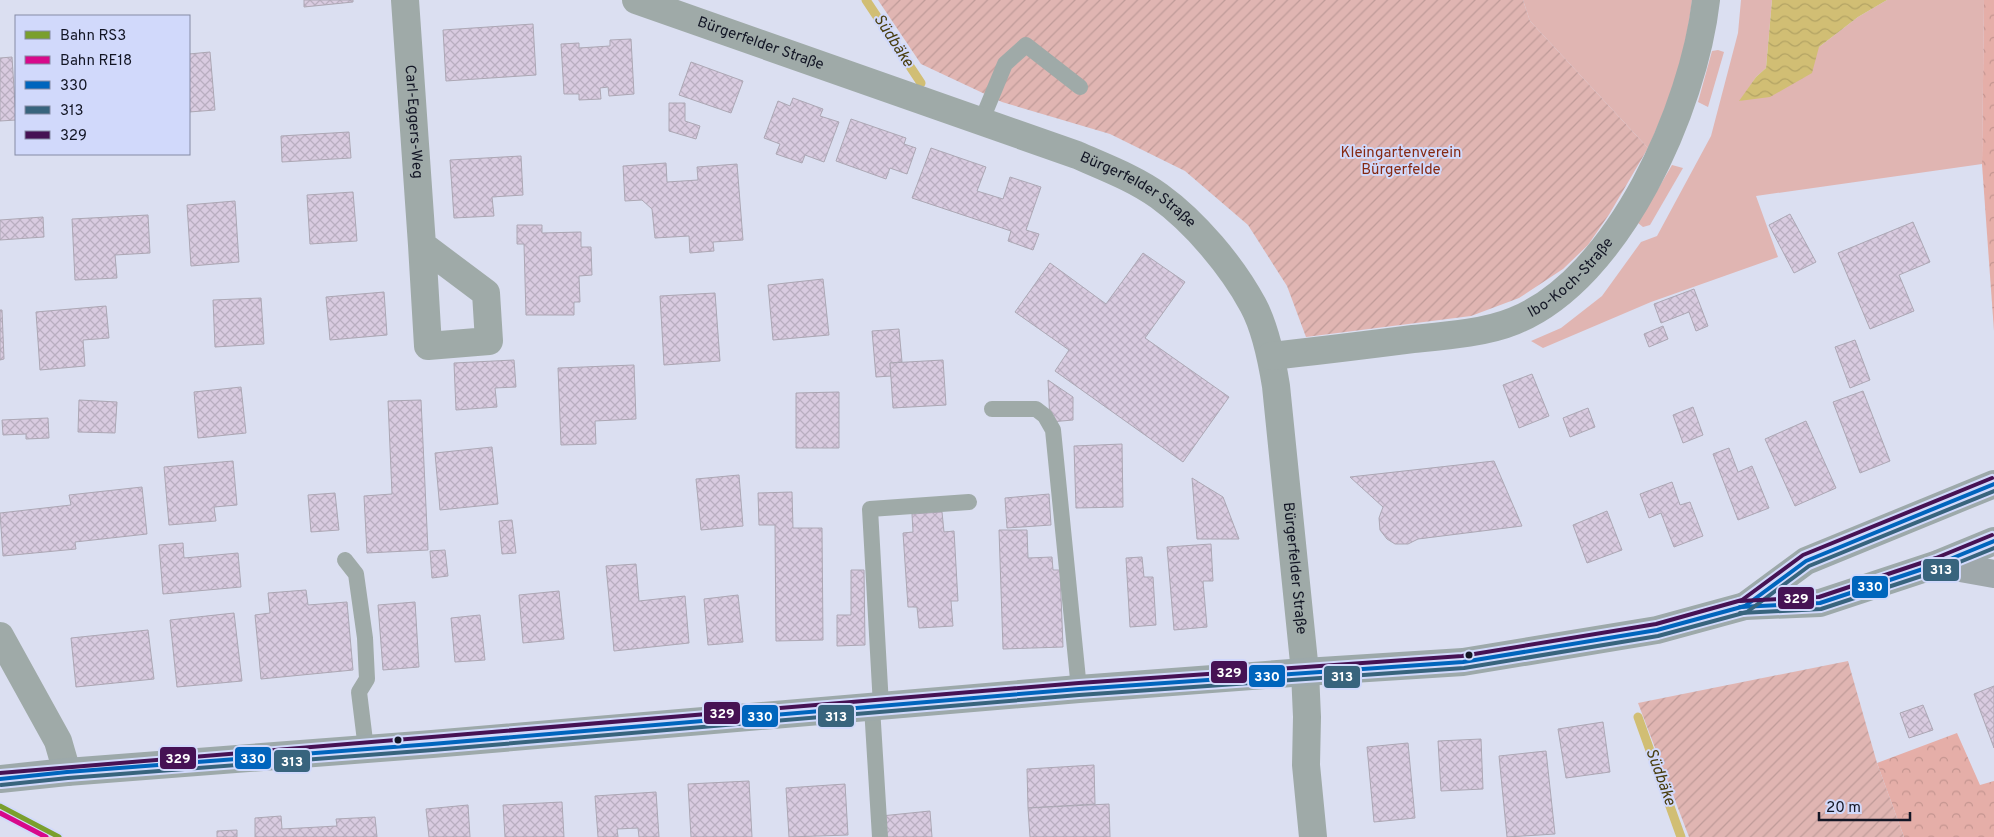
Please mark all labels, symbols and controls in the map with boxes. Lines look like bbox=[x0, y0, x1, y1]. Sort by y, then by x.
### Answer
water label: Südbäke bbox=[868, 11, 918, 72]
street label: Bürgerfelder Straße bbox=[695, 13, 826, 75]
legend bbox=[15, 15, 190, 155]
text: Bahn RS3 bbox=[60, 27, 126, 46]
text: Bahn RE18 bbox=[60, 52, 132, 71]
street label: Carl-Eggers-Weg bbox=[400, 64, 427, 179]
text: 330 bbox=[60, 77, 88, 96]
text: 313 bbox=[60, 102, 84, 121]
text: 329 bbox=[60, 127, 87, 146]
park label: Kleingartenverein Bürgerfelde bbox=[1341, 144, 1461, 180]
street label: Bürgerfelder Straße bbox=[1077, 148, 1200, 232]
street label: Ibo-Koch-Straße bbox=[1524, 234, 1618, 322]
street label: Bürgerfelder Straße bbox=[1278, 501, 1311, 635]
line badge: 313 bbox=[1922, 558, 1960, 582]
text: 313 bbox=[1930, 562, 1952, 579]
line badge: 330 bbox=[1851, 575, 1889, 599]
text: 330 bbox=[1857, 579, 1883, 596]
line badge: 329 bbox=[1777, 586, 1815, 610]
text: 329 bbox=[1783, 591, 1809, 608]
unlabelled marker bbox=[1464, 650, 1474, 660]
line badge: 329 bbox=[1210, 660, 1248, 684]
line badge: 330 bbox=[1248, 664, 1286, 688]
text: 329 bbox=[1216, 665, 1242, 682]
line badge: 313 bbox=[1323, 665, 1361, 689]
text: 330 bbox=[1254, 669, 1280, 686]
text: 313 bbox=[1331, 669, 1353, 686]
line badge: 329 bbox=[703, 701, 741, 725]
line badge: 330 bbox=[741, 704, 779, 728]
line badge: 313 bbox=[817, 704, 855, 728]
text: 329 bbox=[709, 706, 735, 723]
text: 330 bbox=[747, 709, 773, 726]
text: 313 bbox=[825, 709, 847, 726]
unlabelled marker bbox=[393, 735, 403, 745]
line badge: 329 bbox=[159, 746, 197, 770]
line badge: 330 bbox=[234, 746, 272, 770]
water label: Südbäke bbox=[1640, 746, 1680, 809]
line badge: 313 bbox=[273, 749, 311, 773]
text: 329 bbox=[165, 751, 191, 768]
text: 330 bbox=[240, 751, 266, 768]
text: 313 bbox=[281, 754, 303, 771]
scale bar bbox=[1819, 790, 1910, 822]
text: 20 m bbox=[1826, 799, 1861, 818]

